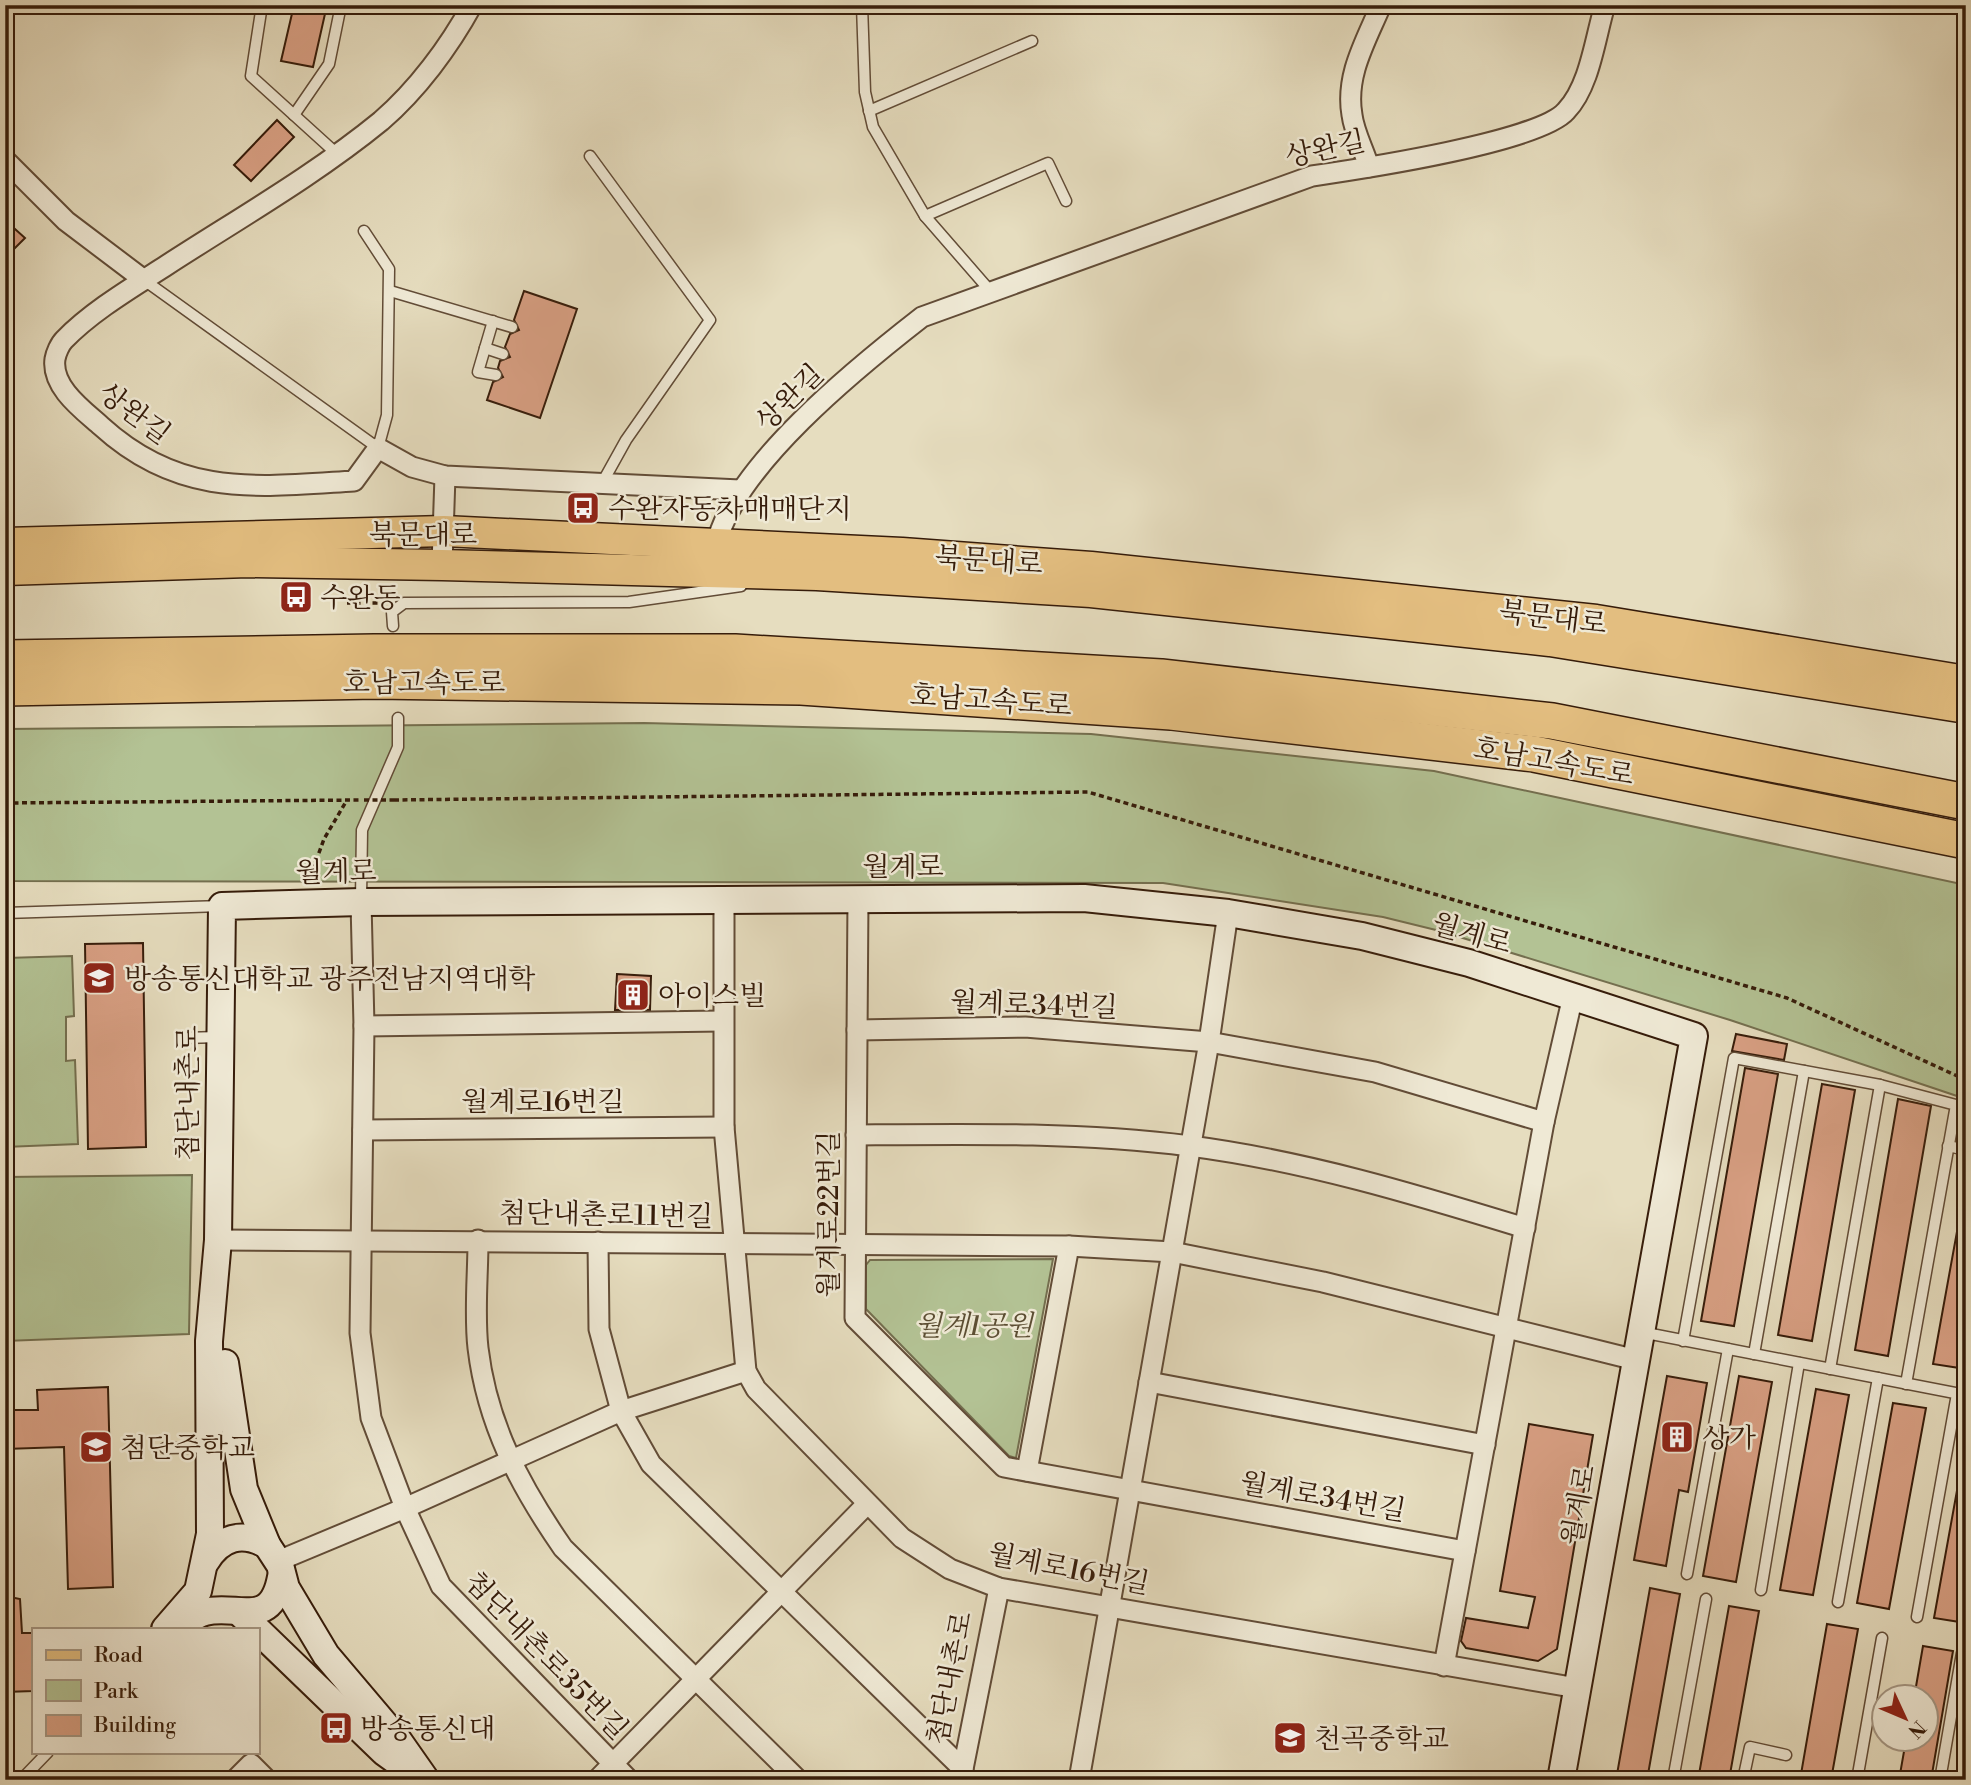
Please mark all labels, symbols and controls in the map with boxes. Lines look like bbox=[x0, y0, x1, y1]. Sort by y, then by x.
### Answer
street label: 상완길 bbox=[1282, 124, 1369, 175]
street label: 상완길 bbox=[749, 357, 831, 439]
street label: 상완길 bbox=[91, 376, 177, 453]
bus stop icon: 수완자동차매매단지 bbox=[564, 489, 602, 527]
place label: 수완자동차매매단지 bbox=[608, 492, 851, 527]
street label: 북문대로 bbox=[369, 518, 477, 553]
street label: 북문대로 bbox=[934, 540, 1044, 583]
bus stop icon: 수완동 bbox=[277, 578, 315, 616]
place label: 수완동 bbox=[320, 581, 401, 616]
street label: 북문대로 bbox=[1497, 595, 1609, 642]
street label: 호남고속도로 bbox=[343, 666, 505, 701]
street label: 호남고속도로 bbox=[909, 678, 1073, 725]
street label: 호남고속도로 bbox=[1471, 731, 1637, 794]
street label: 월계로 bbox=[862, 850, 944, 885]
street label: 월계로 bbox=[295, 854, 377, 891]
street label: 월계로 bbox=[1428, 906, 1515, 962]
school or university icon: 방송통신대학교 광주전남지역대학 bbox=[80, 959, 118, 997]
place label: 방송통신대학교 광주전남지역대학 bbox=[124, 962, 536, 997]
building icon: 아이스빌 bbox=[614, 976, 652, 1014]
place label: 아이스빌 bbox=[658, 979, 766, 1014]
street label: 월계로34번길 bbox=[949, 985, 1118, 1026]
street label: 첨단내촌로 bbox=[171, 1025, 206, 1161]
street label: 월계로16번길 bbox=[461, 1085, 625, 1120]
street label: 월계로22번길 bbox=[812, 1130, 847, 1298]
street label: 첨단내촌로11번길 bbox=[498, 1196, 713, 1235]
park label: 월계1공원 bbox=[915, 1309, 1035, 1344]
building icon: 상가 bbox=[1658, 1418, 1696, 1456]
place label: 상가 bbox=[1702, 1421, 1756, 1456]
school or university icon: 첨단중학교 bbox=[77, 1428, 115, 1466]
place label: 첨단중학교 bbox=[120, 1431, 255, 1466]
street label: 월계로 bbox=[1555, 1462, 1604, 1548]
street label: 월계로34번길 bbox=[1237, 1466, 1408, 1529]
street label: 월계로16번길 bbox=[985, 1537, 1152, 1602]
street label: 첨단내촌로35번길 bbox=[457, 1565, 635, 1747]
street label: 첨단내촌로 bbox=[920, 1609, 981, 1748]
legend bbox=[32, 1628, 259, 1754]
text: Road bbox=[94, 1643, 143, 1669]
text: Park bbox=[94, 1679, 139, 1705]
north arrow bbox=[1870, 1684, 1940, 1754]
bus stop icon: 방송통신대 bbox=[317, 1709, 355, 1747]
place label: 방송통신대 bbox=[360, 1712, 495, 1747]
text: Building bbox=[93, 1713, 176, 1739]
text: N bbox=[1903, 1715, 1930, 1743]
school or university icon: 천곡중학교 bbox=[1271, 1719, 1309, 1757]
place label: 천곡중학교 bbox=[1314, 1722, 1449, 1757]

